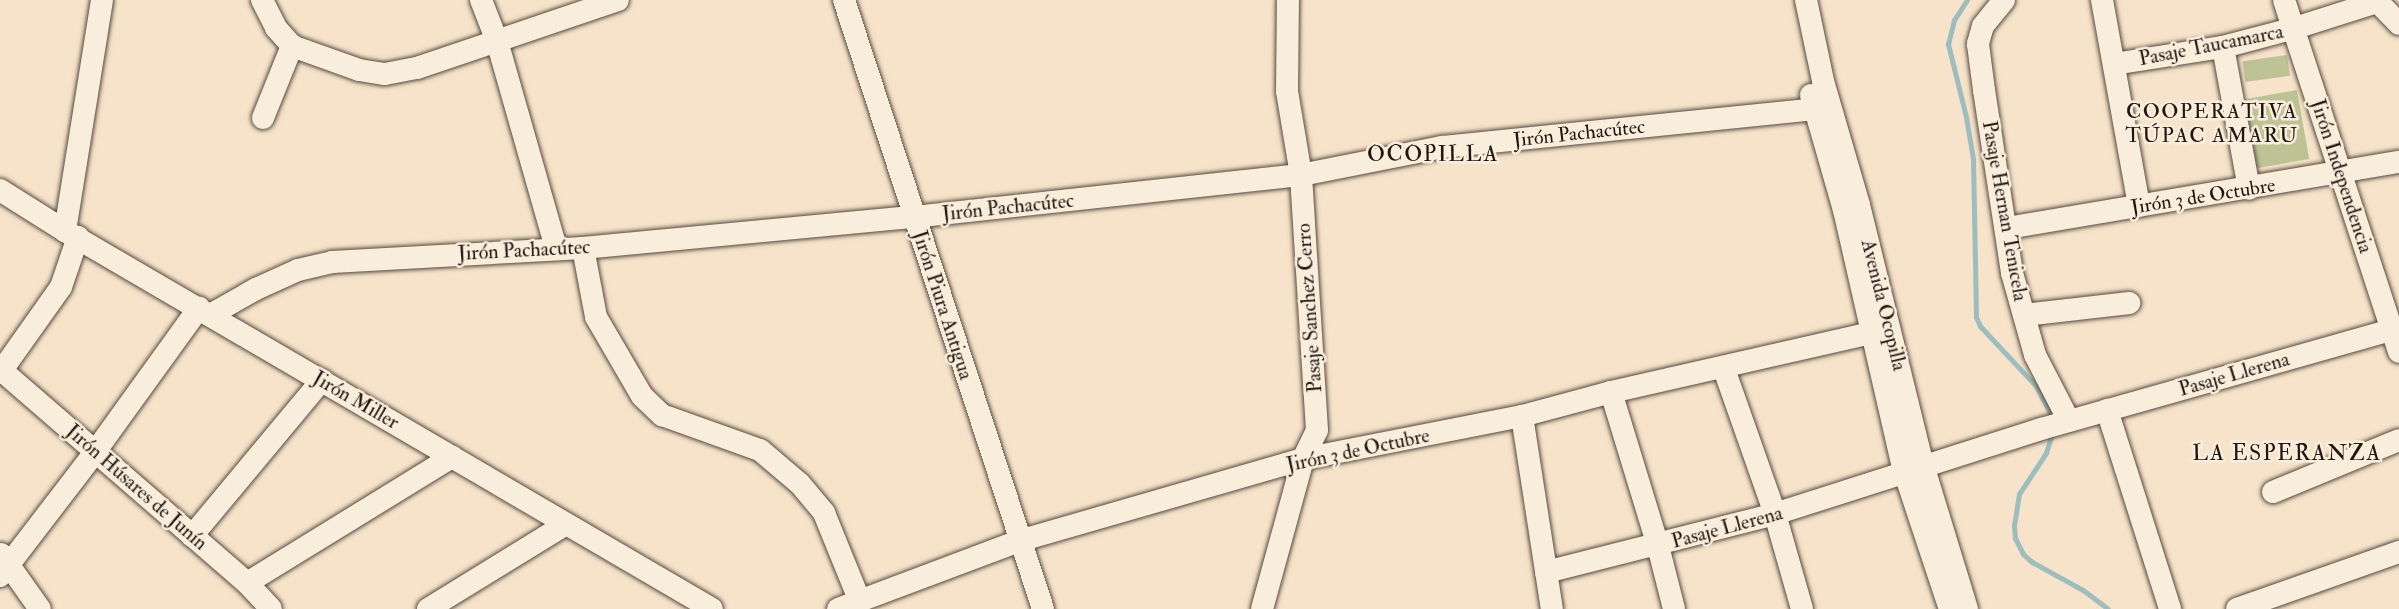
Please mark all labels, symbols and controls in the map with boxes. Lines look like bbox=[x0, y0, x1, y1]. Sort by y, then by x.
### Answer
street label: Pasaje Taucamarca bbox=[2137, 19, 2285, 71]
street label: Jirón Independencia bbox=[2306, 96, 2378, 256]
district label: COOPERATIVA TÚPAC AMARU bbox=[2125, 99, 2299, 149]
street label: Jirón Pachacútec bbox=[1512, 114, 1646, 152]
street label: Pasaje Hernan Tenicela bbox=[1977, 119, 2033, 303]
district label: OCOPILLA bbox=[1367, 142, 1499, 168]
street label: Jirón 3 de Octubre bbox=[2129, 173, 2277, 219]
street label: Jirón Pachacútec bbox=[941, 188, 1075, 226]
street label: Pasaje Sanchez Cerro bbox=[1291, 223, 1327, 393]
street label: Jirón Piura Antigua bbox=[908, 227, 978, 383]
street label: Jirón Pachacútec bbox=[457, 235, 591, 265]
street label: Avenida Ocopilla bbox=[1856, 237, 1912, 373]
street label: Pasaje Llerena bbox=[2176, 347, 2292, 401]
street label: Jirón Miller bbox=[309, 366, 403, 434]
street label: Jirón Húsares de Junín bbox=[61, 419, 213, 555]
street label: Jirón 3 de Octubre bbox=[1284, 423, 1432, 477]
district label: LA ESPERANZA bbox=[2192, 441, 2382, 467]
street label: Pasaje Llerena bbox=[1669, 501, 1785, 553]

